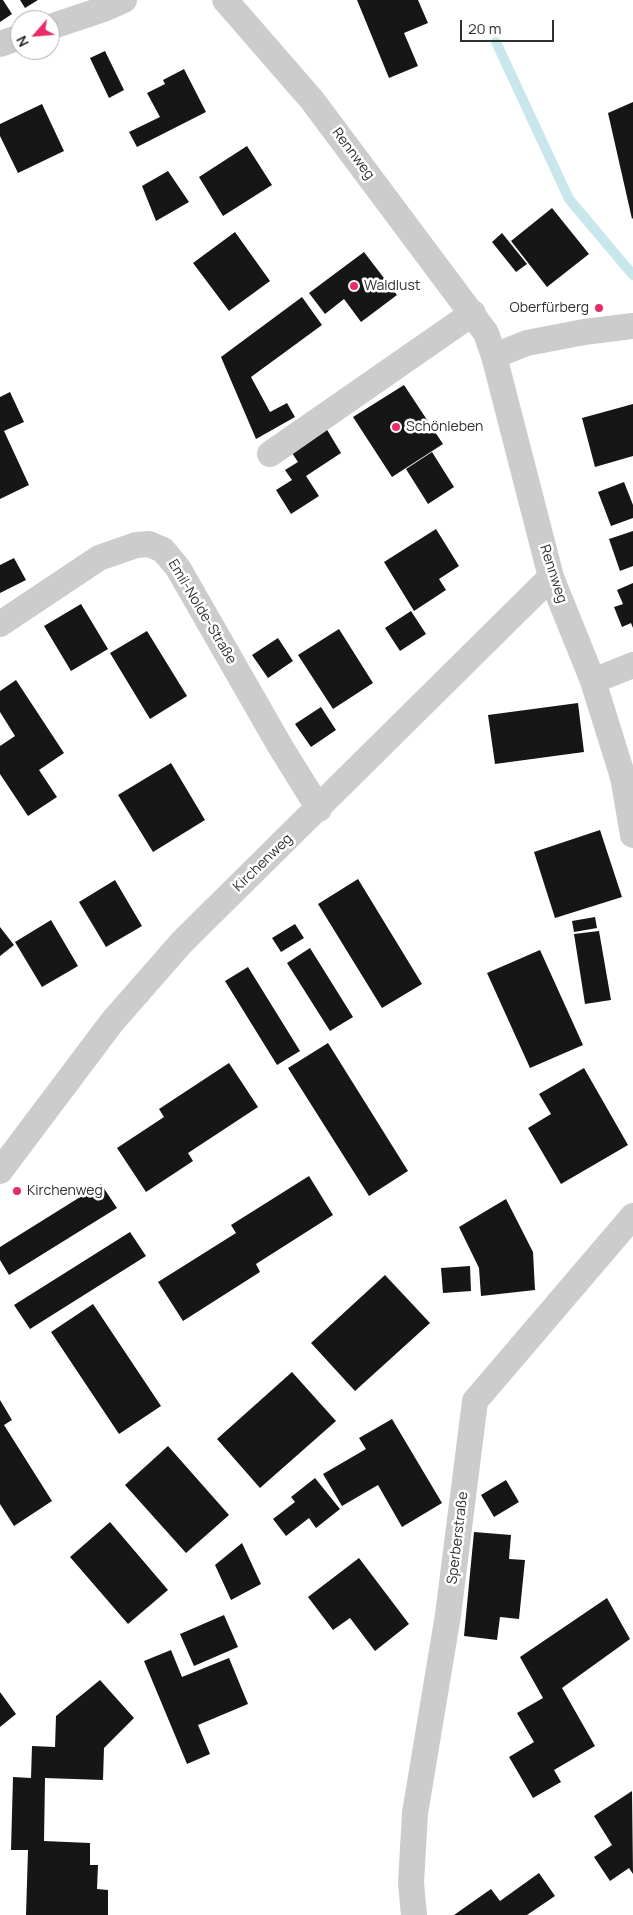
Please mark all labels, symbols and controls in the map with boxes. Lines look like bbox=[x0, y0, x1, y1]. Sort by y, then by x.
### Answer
north arrow bbox=[10, 10, 60, 60]
scale bar bbox=[463, 10, 557, 42]
text: 20 m bbox=[468, 18, 501, 39]
text: N bbox=[11, 33, 33, 50]
street label: Rennweg bbox=[328, 125, 378, 183]
place label: Waldlust bbox=[364, 278, 420, 294]
marker: Waldlust bbox=[348, 280, 360, 292]
place label: Oberfürberg bbox=[510, 300, 589, 316]
marker: Oberfürberg bbox=[593, 302, 605, 314]
place label: Schönleben bbox=[406, 419, 483, 435]
marker: Schönleben bbox=[390, 421, 402, 433]
street label: Rennweg bbox=[536, 543, 570, 605]
street label: Emil-Nolde-Straße bbox=[164, 557, 240, 667]
street label: Kirchenweg bbox=[230, 831, 296, 895]
place label: Kirchenweg bbox=[27, 1183, 103, 1199]
marker: Kirchenweg bbox=[11, 1185, 23, 1197]
street label: Sperberstraße bbox=[444, 1491, 472, 1585]

